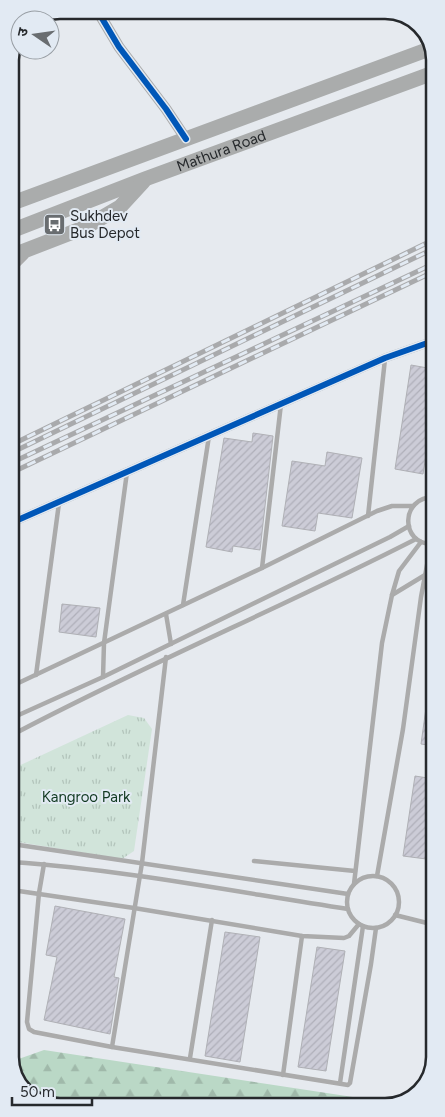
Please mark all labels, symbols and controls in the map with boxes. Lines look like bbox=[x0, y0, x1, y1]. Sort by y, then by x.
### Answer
north arrow bbox=[10, 10, 60, 60]
text: उ bbox=[14, 26, 32, 38]
street label: Mathura Road bbox=[174, 126, 268, 176]
place label: Sukhdev Bus Depot bbox=[70, 207, 140, 242]
bus stop icon: Sukhdev Bus Depot bbox=[42, 213, 66, 237]
park label: Kangroo Park bbox=[42, 788, 131, 806]
scale bar bbox=[12, 1074, 92, 1106]
text: 50 m bbox=[20, 1083, 55, 1101]

